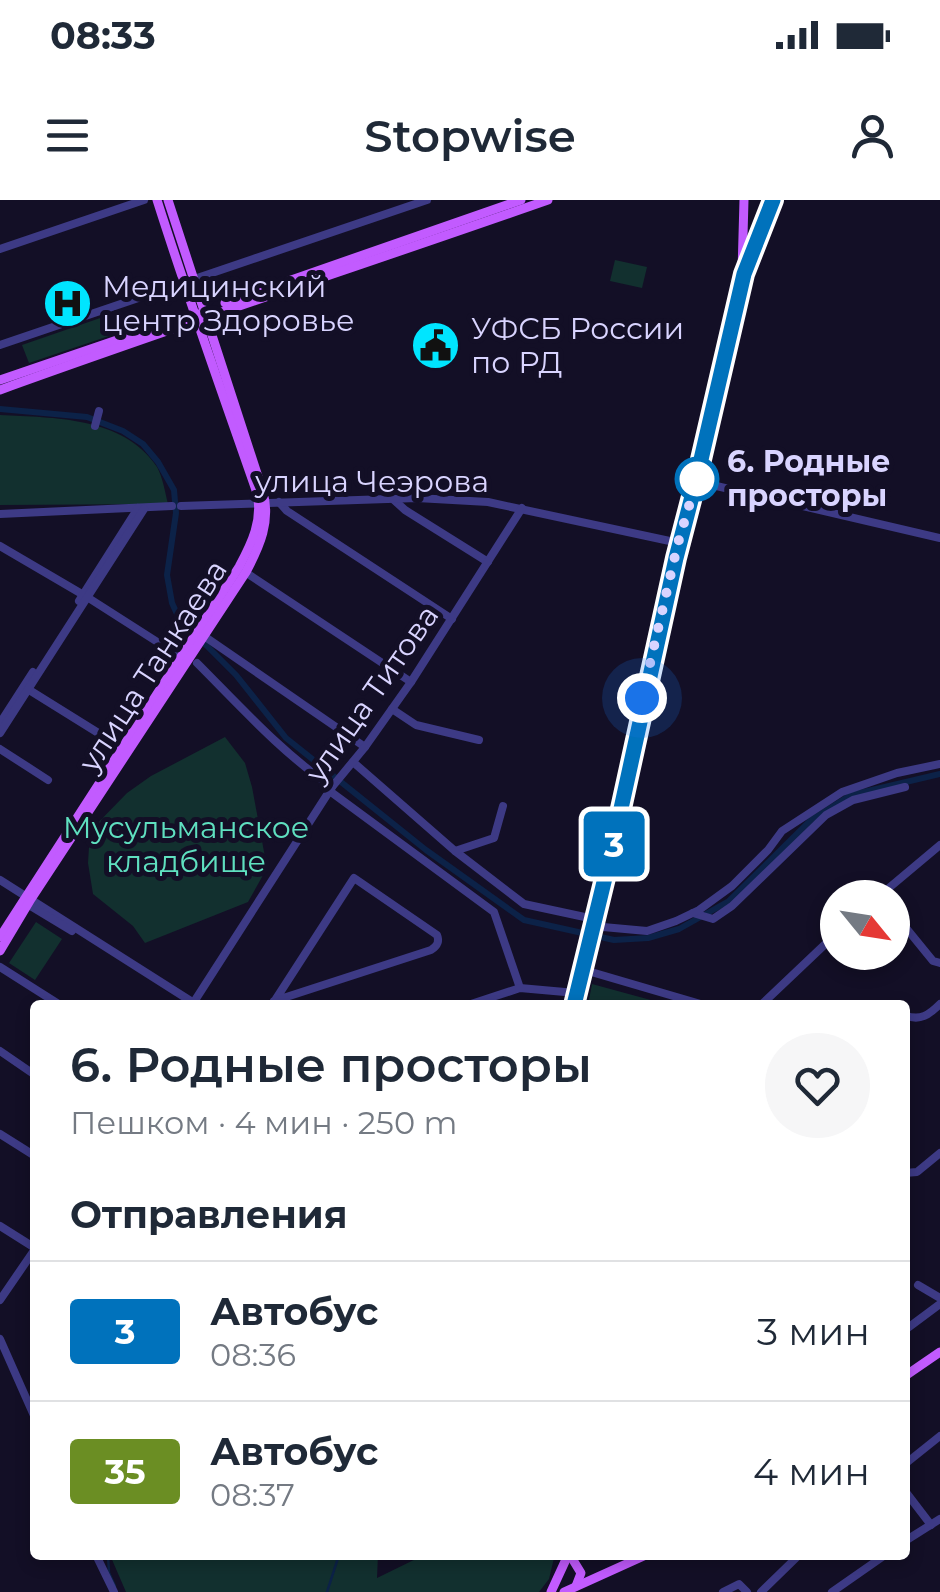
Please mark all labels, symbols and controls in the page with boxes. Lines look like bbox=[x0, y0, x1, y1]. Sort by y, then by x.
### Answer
text: 08:33 bbox=[50, 12, 156, 59]
icon: menu bbox=[40, 108, 95, 163]
text: Stopwise bbox=[364, 108, 576, 163]
icon: person bbox=[845, 108, 900, 163]
place label: Медицинский центр Здоровье bbox=[102, 268, 355, 339]
hospital icon: Медицинский центр Здоровье bbox=[41, 278, 93, 330]
place label: УФСБ России по РД bbox=[471, 310, 684, 381]
public building icon: УФСБ России по РД bbox=[410, 320, 462, 372]
place label: 6. Родные просторы bbox=[727, 443, 890, 514]
marker: 6. Родные просторы bbox=[676, 458, 718, 500]
street label: улица Чеэрова bbox=[254, 463, 489, 500]
street label: улица Танкаева bbox=[70, 553, 235, 779]
street label: улица Титова bbox=[296, 598, 446, 790]
your location bbox=[617, 673, 667, 723]
park label: Мусульманское кладбище bbox=[63, 809, 309, 880]
line badge: 3 bbox=[582, 812, 646, 876]
text: 3 bbox=[604, 823, 624, 866]
north arrow bbox=[820, 880, 910, 970]
map controls bbox=[820, 880, 910, 970]
button: heart bbox=[765, 1033, 870, 1138]
text: 6. Родные просторы bbox=[70, 1036, 592, 1094]
text: Пешком · 4 мин · 250 m bbox=[70, 1103, 457, 1142]
text: Отправления bbox=[70, 1191, 348, 1238]
text: Автобус bbox=[210, 1288, 379, 1335]
text: 3 мин bbox=[757, 1308, 870, 1355]
text: 3 bbox=[115, 1310, 135, 1353]
text: 08:36 bbox=[210, 1335, 296, 1374]
text: Автобус bbox=[210, 1428, 379, 1475]
text: 4 мин bbox=[753, 1448, 870, 1495]
text: 35 bbox=[104, 1450, 146, 1493]
text: 08:37 bbox=[210, 1475, 295, 1514]

